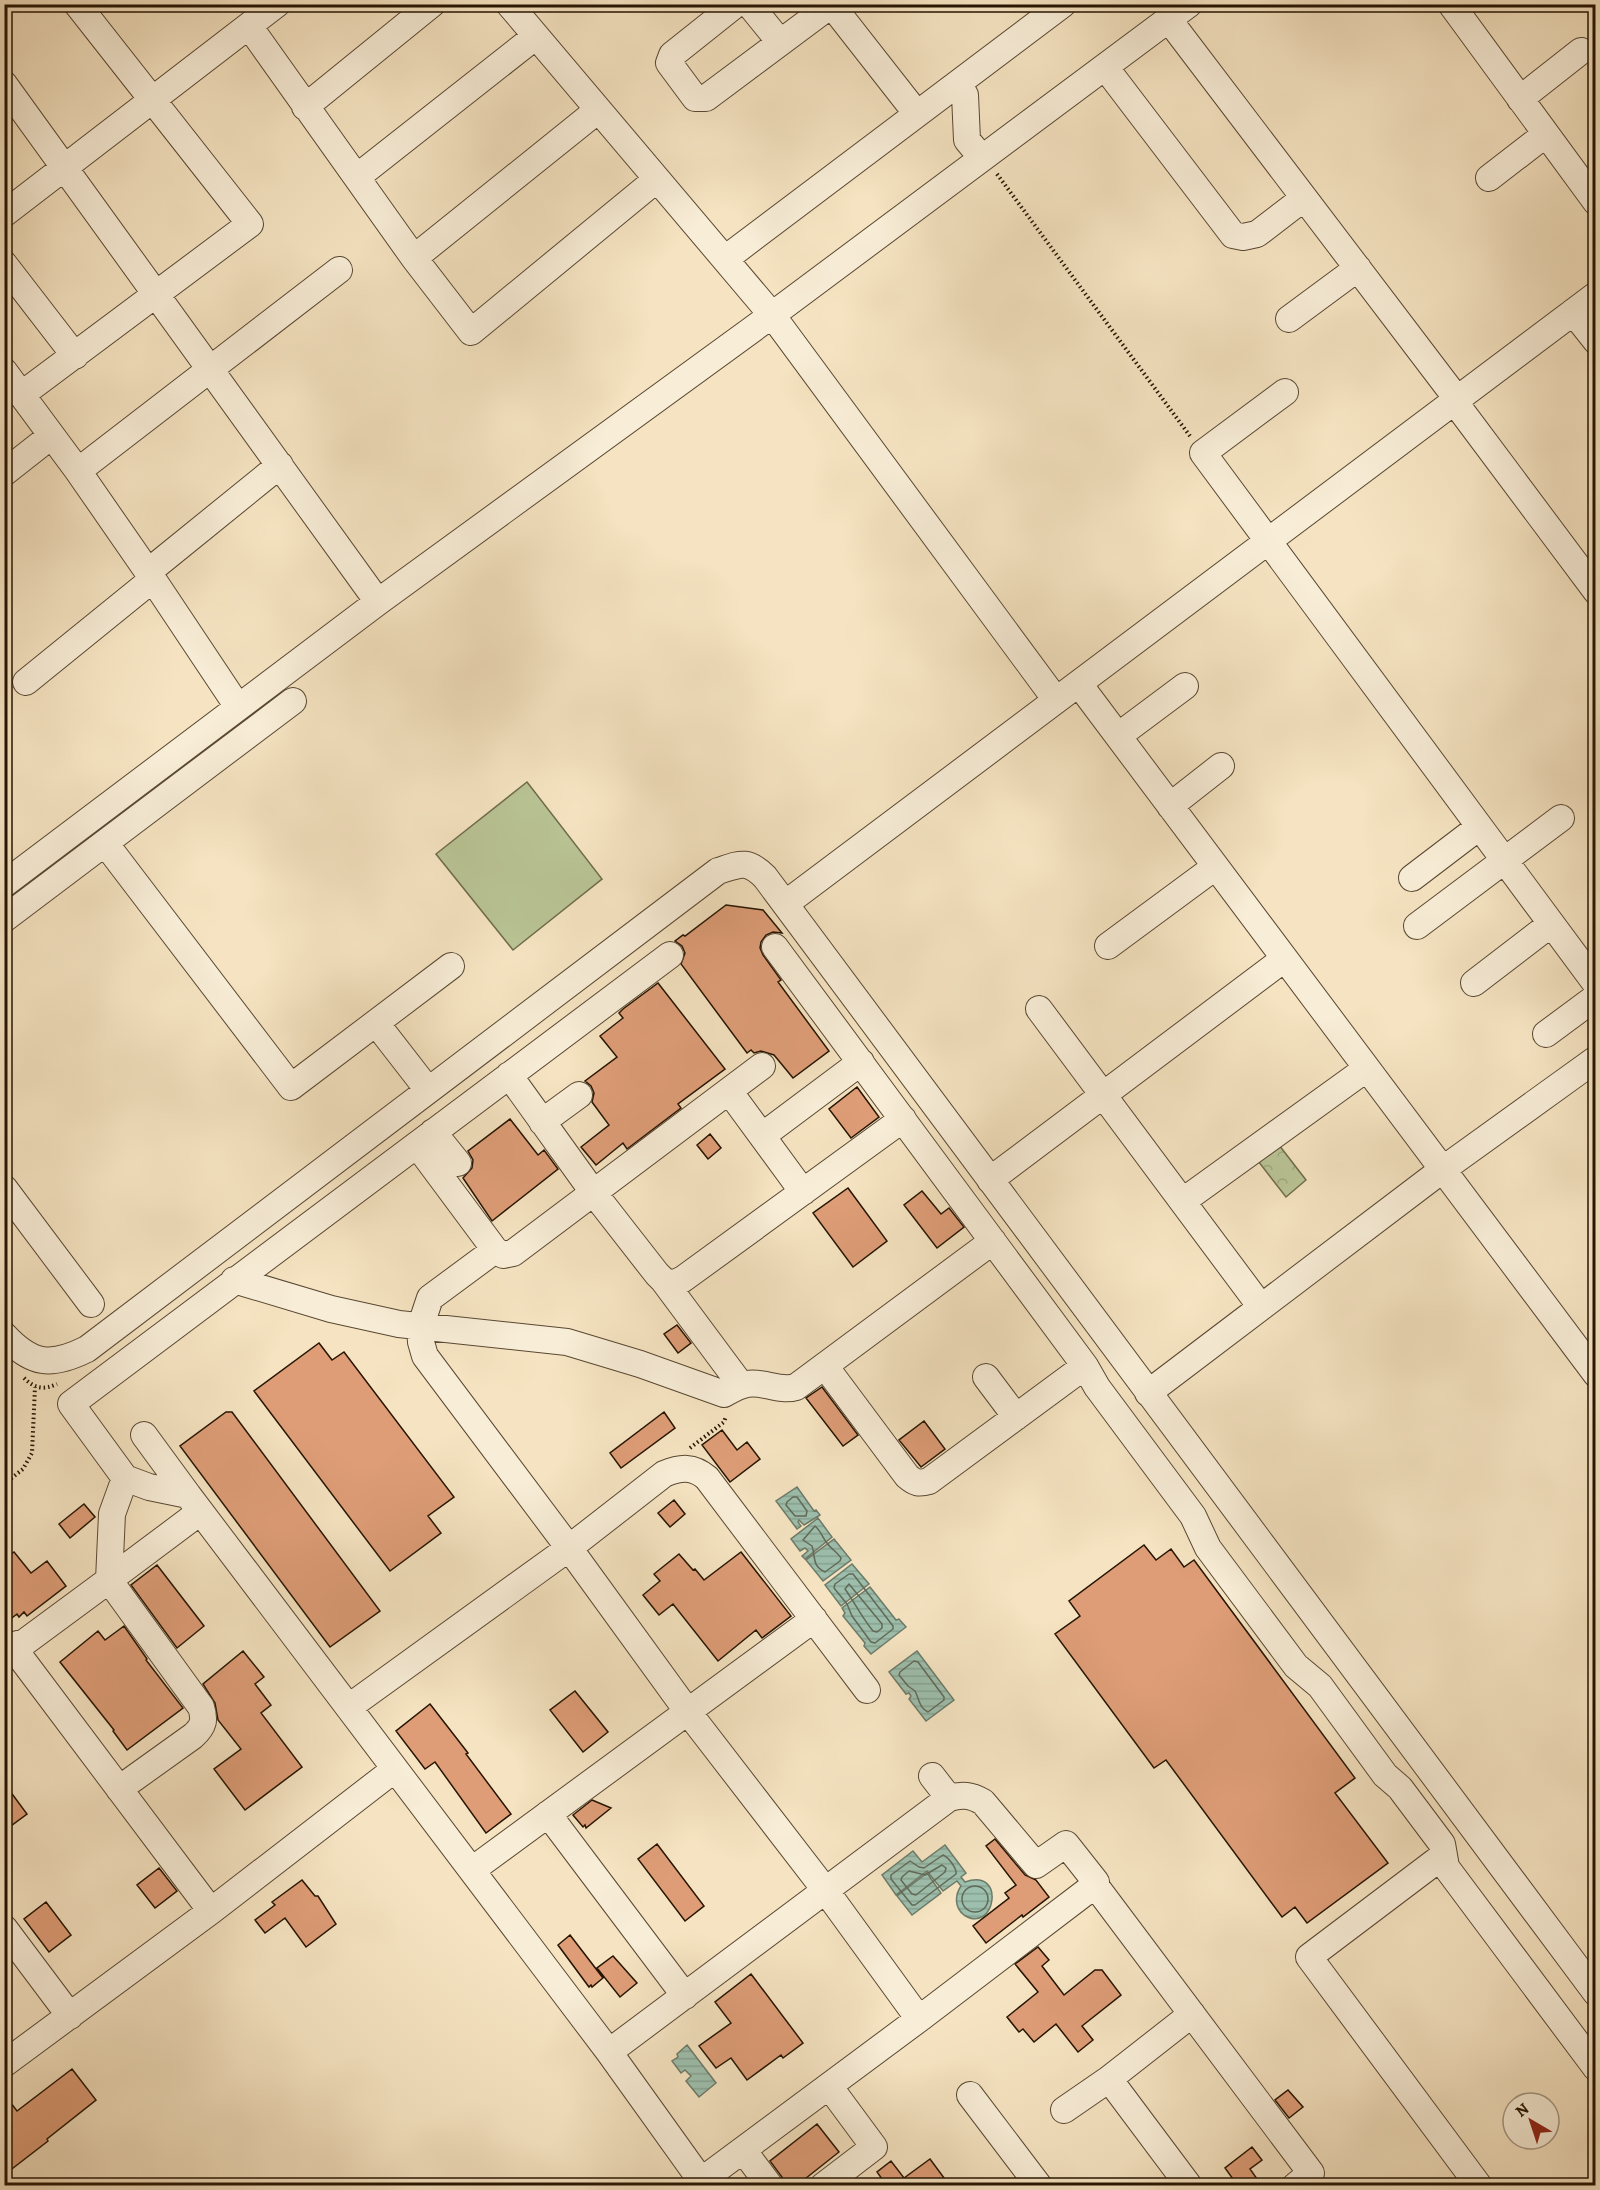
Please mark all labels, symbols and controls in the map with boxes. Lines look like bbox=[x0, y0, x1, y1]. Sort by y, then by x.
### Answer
north arrow bbox=[1501, 2091, 1561, 2151]
text: N bbox=[1511, 2098, 1534, 2122]

